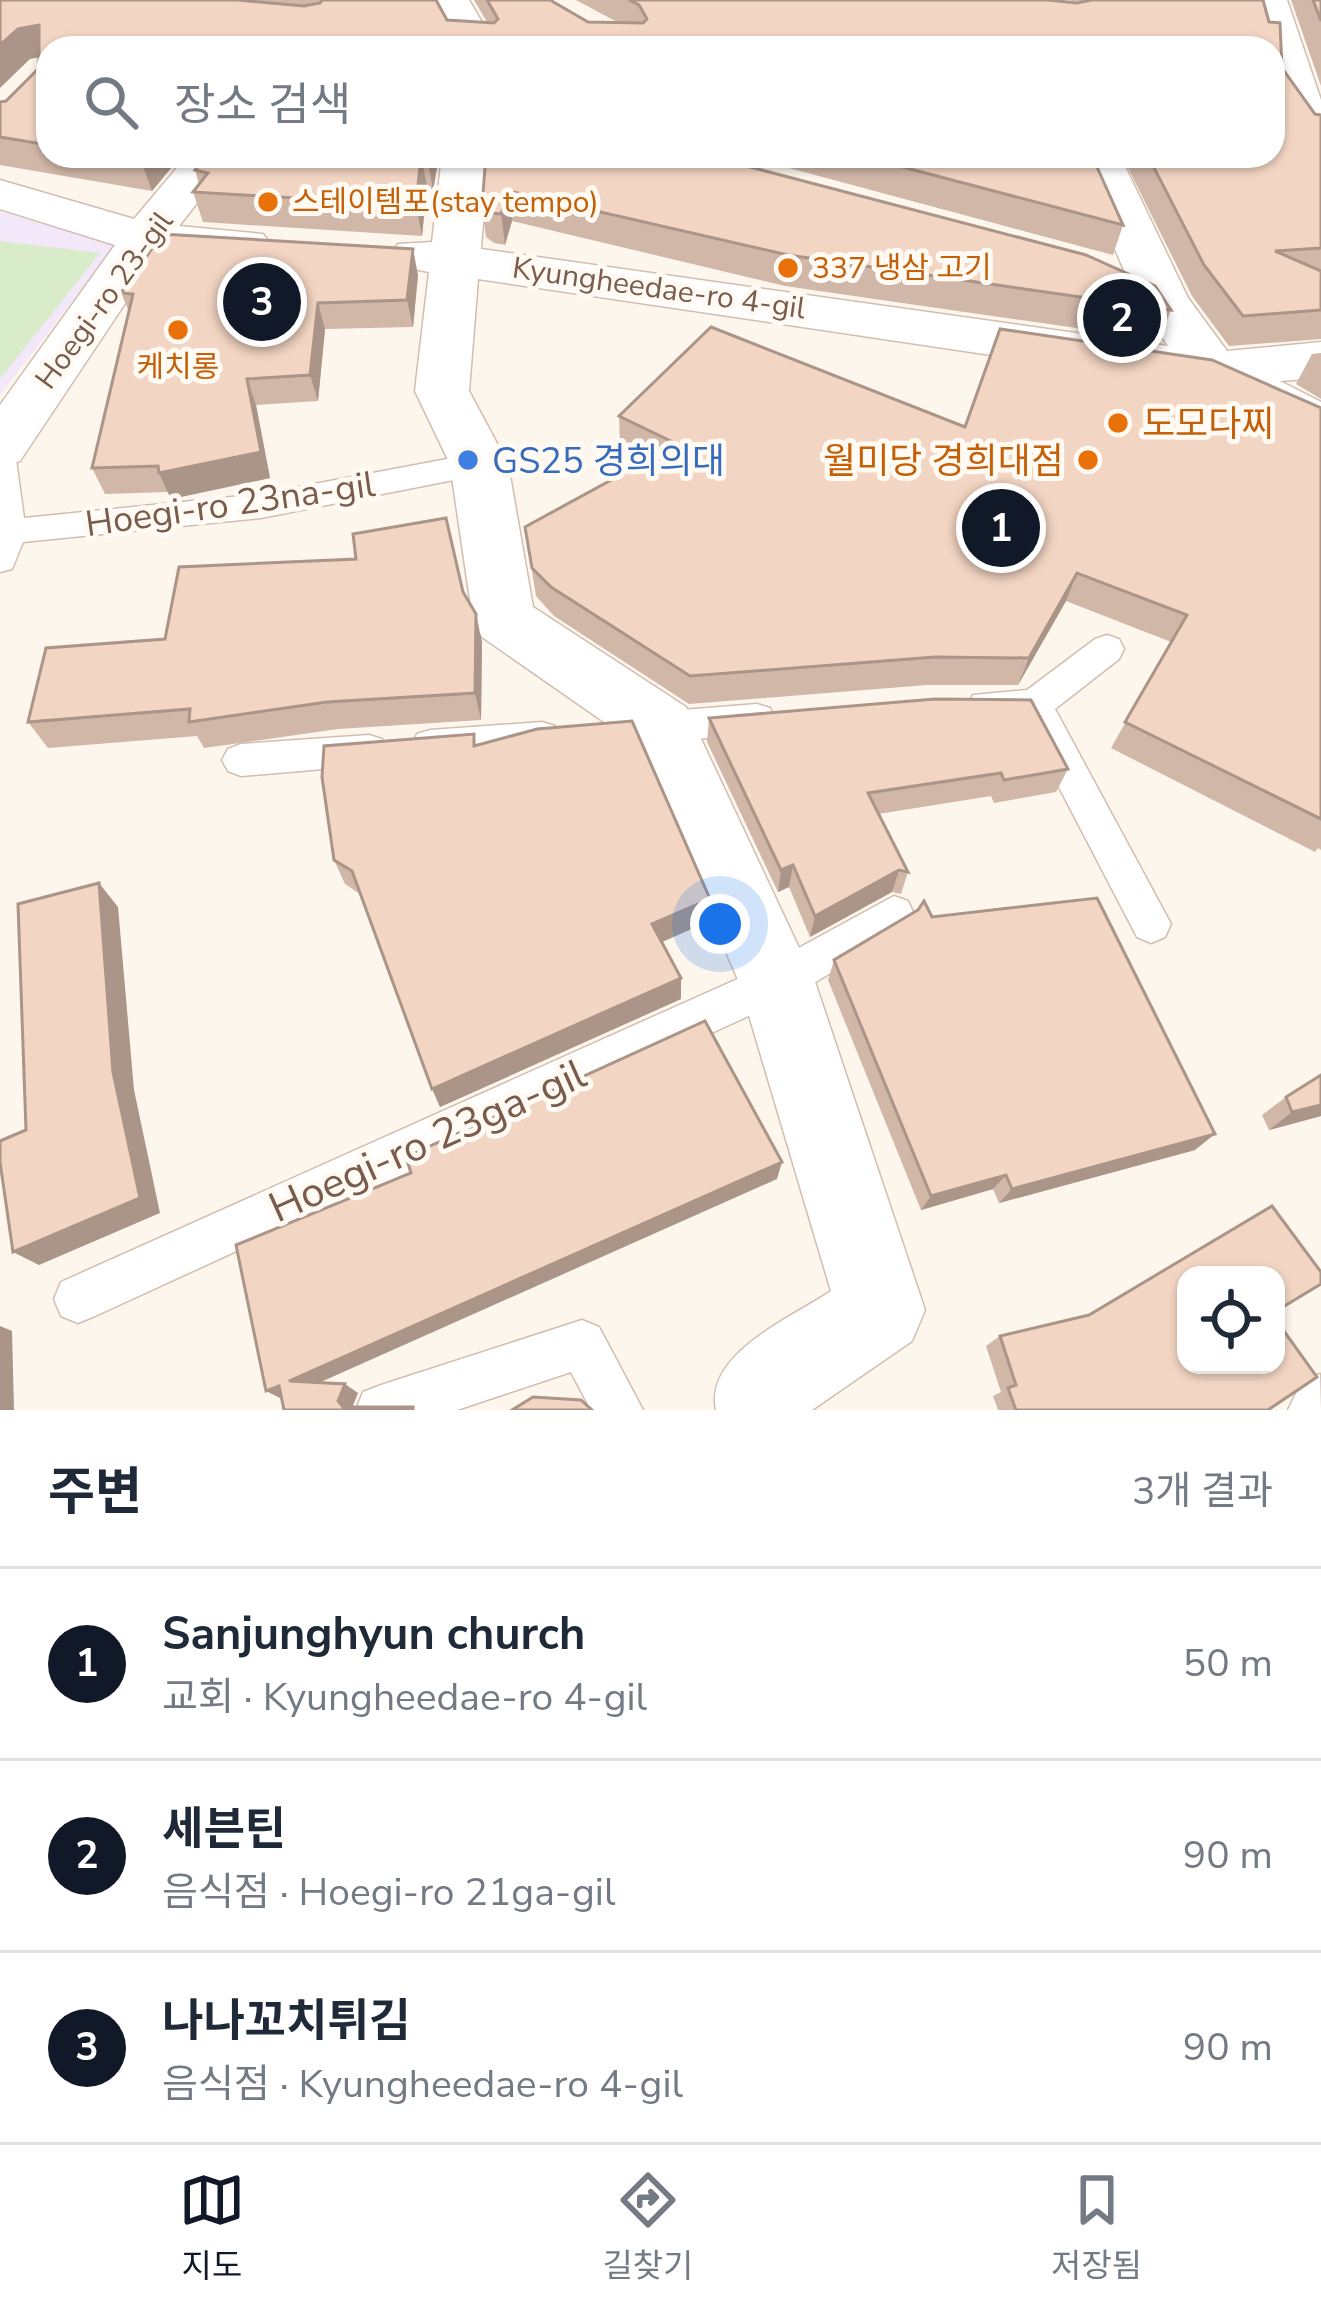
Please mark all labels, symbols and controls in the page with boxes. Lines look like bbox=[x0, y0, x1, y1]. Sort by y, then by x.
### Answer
search box bbox=[36, 36, 1285, 168]
icon: search bbox=[78, 69, 144, 135]
text: 장소 검색 bbox=[174, 75, 351, 136]
place label: 스테이템포(stay tempo) bbox=[292, 182, 599, 223]
marker: 스테이템포(stay tempo) bbox=[255, 189, 281, 215]
street label: Hoegi-ro 23-gil bbox=[26, 203, 183, 397]
street label: Kyungheedae-ro 4-gil bbox=[510, 248, 808, 329]
place label: 337 냉삼 고기 bbox=[812, 248, 992, 289]
marker: 337 냉삼 고기 bbox=[775, 255, 801, 281]
pin: 3 bbox=[223, 257, 301, 347]
pin: 2 bbox=[1083, 273, 1161, 363]
marker: 케치롱 bbox=[165, 317, 191, 343]
place label: 케치롱 bbox=[137, 347, 219, 388]
place label: 도모다찌 bbox=[1142, 400, 1274, 449]
marker: 도모다찌 bbox=[1105, 410, 1131, 436]
place label: GS25 경희의대 bbox=[492, 437, 725, 486]
place label: 월미당 경희대점 bbox=[823, 437, 1064, 486]
marker: GS25 경희의대 bbox=[455, 447, 481, 473]
marker: 월미당 경희대점 bbox=[1075, 447, 1101, 473]
street label: Hoegi-ro 23na-gil bbox=[82, 460, 378, 549]
pin: 1 bbox=[962, 483, 1040, 573]
your location bbox=[690, 894, 750, 954]
street label: Hoegi-ro 23ga-gil bbox=[260, 1046, 596, 1237]
map controls bbox=[1177, 1266, 1285, 1374]
button: locate bbox=[1177, 1266, 1285, 1374]
text: 주변 bbox=[48, 1457, 142, 1527]
text: 3개 결과 bbox=[1132, 1465, 1273, 1518]
text: Sanjunghyun church bbox=[162, 1604, 585, 1665]
text: 1 bbox=[75, 1637, 99, 1690]
text: 50 m bbox=[1183, 1637, 1273, 1690]
text: 교회 · Kyungheedae-ro 4-gil bbox=[162, 1671, 647, 1724]
text: 세븐틴 bbox=[162, 1799, 286, 1860]
text: 2 bbox=[75, 1829, 99, 1882]
text: 90 m bbox=[1183, 1829, 1273, 1882]
text: 음식점 · Hoegi-ro 21ga-gil bbox=[162, 1866, 615, 1919]
text: 나나꼬치튀김 bbox=[162, 1991, 410, 2052]
text: 3 bbox=[75, 2021, 99, 2074]
text: 90 m bbox=[1183, 2021, 1273, 2074]
text: 음식점 · Kyungheedae-ro 4-gil bbox=[162, 2058, 683, 2111]
tab: 지도 bbox=[179, 2167, 245, 2289]
tab: 길찾기 bbox=[602, 2167, 693, 2289]
tab: 저장됨 bbox=[1051, 2167, 1142, 2289]

